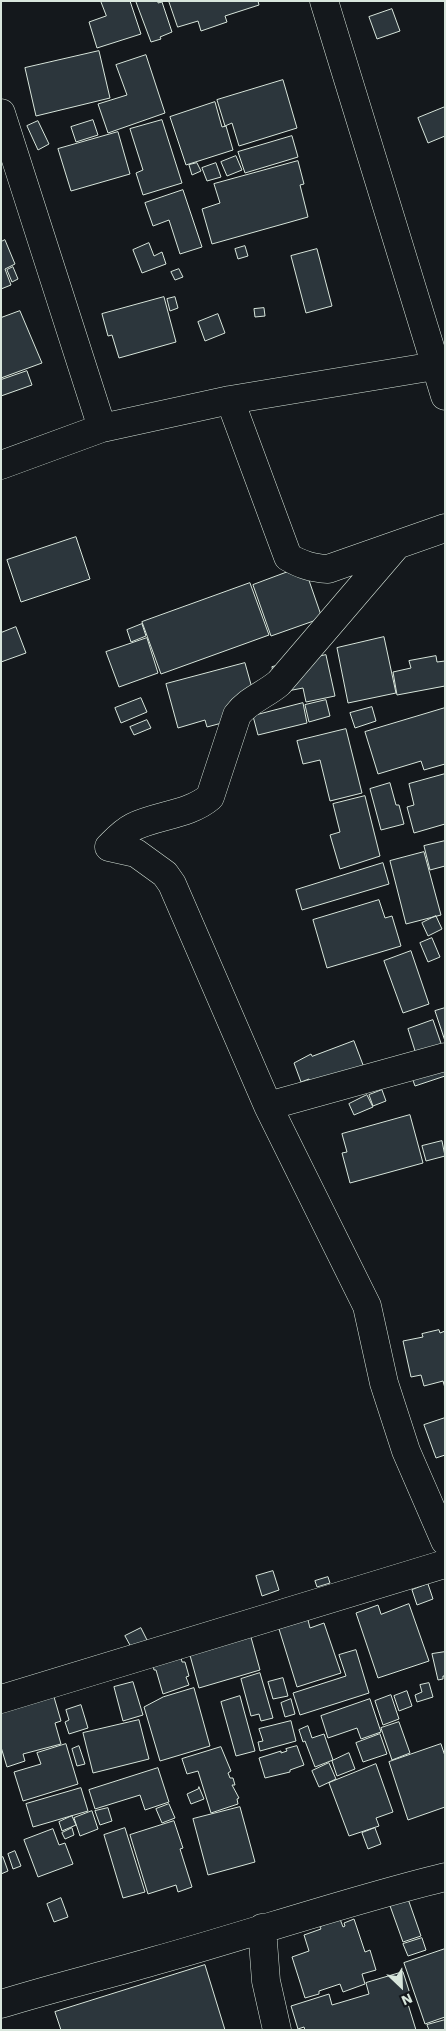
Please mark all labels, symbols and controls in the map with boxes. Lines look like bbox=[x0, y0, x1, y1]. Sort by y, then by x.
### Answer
north arrow bbox=[376, 1961, 426, 2011]
text: N bbox=[399, 1990, 415, 2009]

